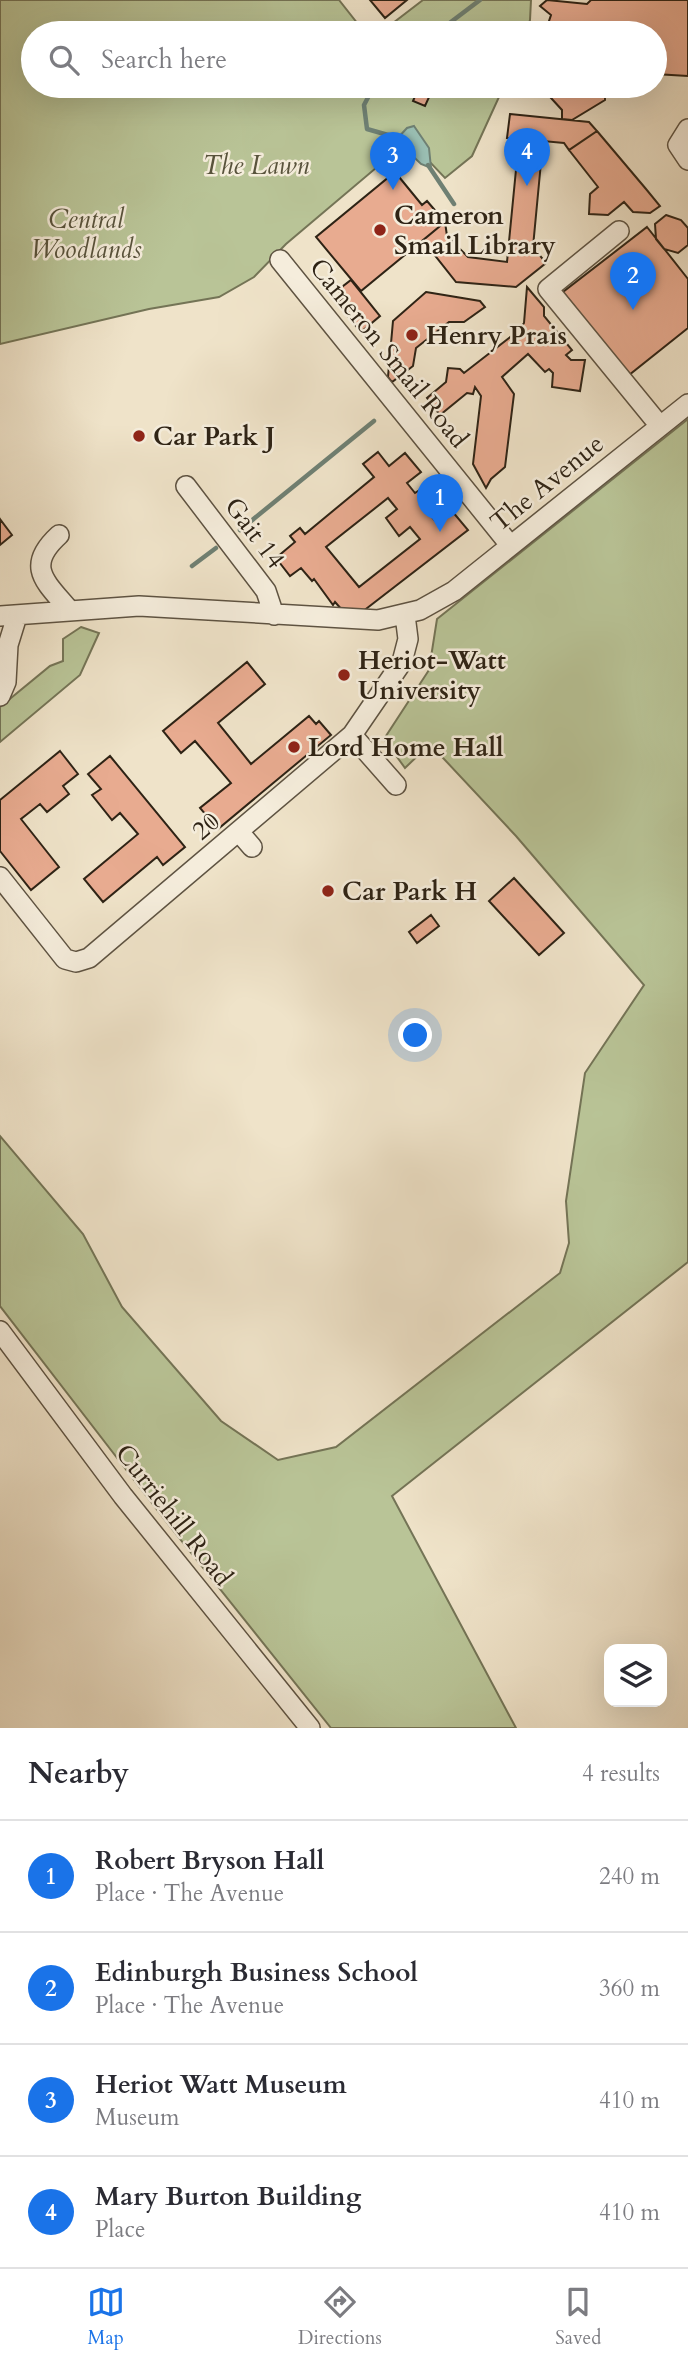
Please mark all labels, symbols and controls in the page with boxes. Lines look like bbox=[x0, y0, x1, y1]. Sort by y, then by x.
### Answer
search box bbox=[21, 21, 667, 98]
icon: search bbox=[45, 41, 83, 79]
text: Search here bbox=[101, 42, 227, 77]
pin: 4 bbox=[504, 128, 550, 186]
pin: 3 bbox=[370, 132, 416, 190]
park label: The Lawn bbox=[203, 148, 310, 183]
place label: Cameron Smail Library bbox=[394, 198, 556, 263]
park label: Central Woodlands bbox=[30, 202, 142, 267]
marker: Cameron Smail Library bbox=[372, 222, 388, 238]
street label: Cameron Smail Road bbox=[302, 251, 476, 455]
pin: 2 bbox=[610, 252, 656, 310]
place label: Henry Prais bbox=[426, 318, 567, 353]
marker: Henry Prais bbox=[404, 327, 420, 343]
place label: Car Park J bbox=[153, 419, 275, 454]
street label: The Avenue bbox=[483, 426, 611, 540]
marker: Car Park J bbox=[131, 428, 147, 444]
pin: 1 bbox=[417, 474, 463, 532]
street label: Gait 14 bbox=[217, 490, 293, 576]
place label: Heriot-Watt University bbox=[358, 643, 506, 708]
marker: Heriot-Watt University bbox=[336, 667, 352, 683]
place label: Lord Home Hall bbox=[308, 730, 504, 765]
marker: Lord Home Hall bbox=[286, 739, 302, 755]
street label: 20 bbox=[184, 804, 228, 848]
place label: Car Park H bbox=[342, 874, 477, 909]
marker: Car Park H bbox=[320, 883, 336, 899]
your location bbox=[398, 1018, 432, 1052]
street label: Curriehill Road bbox=[108, 1437, 241, 1593]
map controls bbox=[604, 1644, 667, 1707]
button: layers bbox=[604, 1644, 667, 1707]
text: Nearby bbox=[28, 1753, 129, 1794]
text: 4 results bbox=[582, 1758, 660, 1789]
text: Robert Bryson Hall bbox=[95, 1843, 324, 1878]
text: 1 bbox=[45, 1861, 57, 1892]
text: 240 m bbox=[599, 1861, 660, 1892]
text: Place · The Avenue bbox=[95, 1878, 284, 1909]
text: Edinburgh Business School bbox=[95, 1955, 418, 1990]
text: 2 bbox=[45, 1973, 57, 2004]
text: 360 m bbox=[599, 1973, 660, 2004]
text: Place · The Avenue bbox=[95, 1990, 284, 2021]
text: Heriot Watt Museum bbox=[95, 2067, 347, 2102]
text: 3 bbox=[45, 2085, 57, 2116]
text: 410 m bbox=[599, 2085, 660, 2116]
text: Museum bbox=[95, 2102, 180, 2133]
text: Mary Burton Building bbox=[95, 2179, 361, 2214]
text: 4 bbox=[45, 2197, 57, 2228]
text: 410 m bbox=[599, 2197, 660, 2228]
text: Place bbox=[95, 2214, 145, 2245]
tab: Map bbox=[87, 2283, 125, 2351]
tab: Directions bbox=[298, 2283, 382, 2351]
tab: Saved bbox=[555, 2283, 601, 2351]

